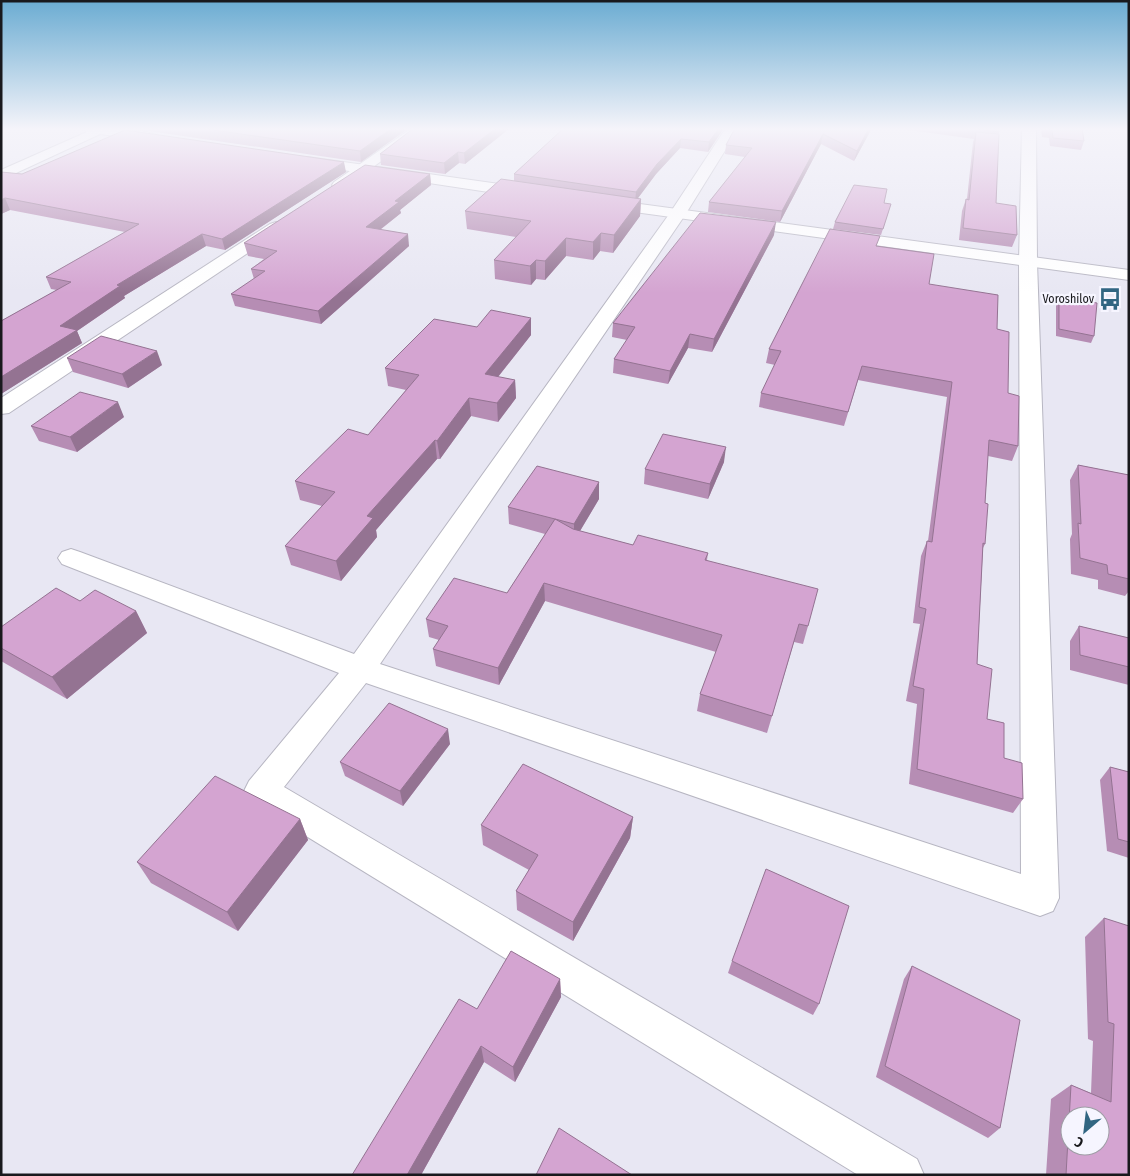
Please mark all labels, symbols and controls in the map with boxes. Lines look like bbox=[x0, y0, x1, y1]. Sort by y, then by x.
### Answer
bus stop icon: Voroshilov bbox=[1097, 286, 1123, 312]
place label: Voroshilov bbox=[1043, 292, 1095, 306]
north arrow bbox=[1060, 1106, 1110, 1156]
text: С bbox=[1071, 1132, 1086, 1151]

